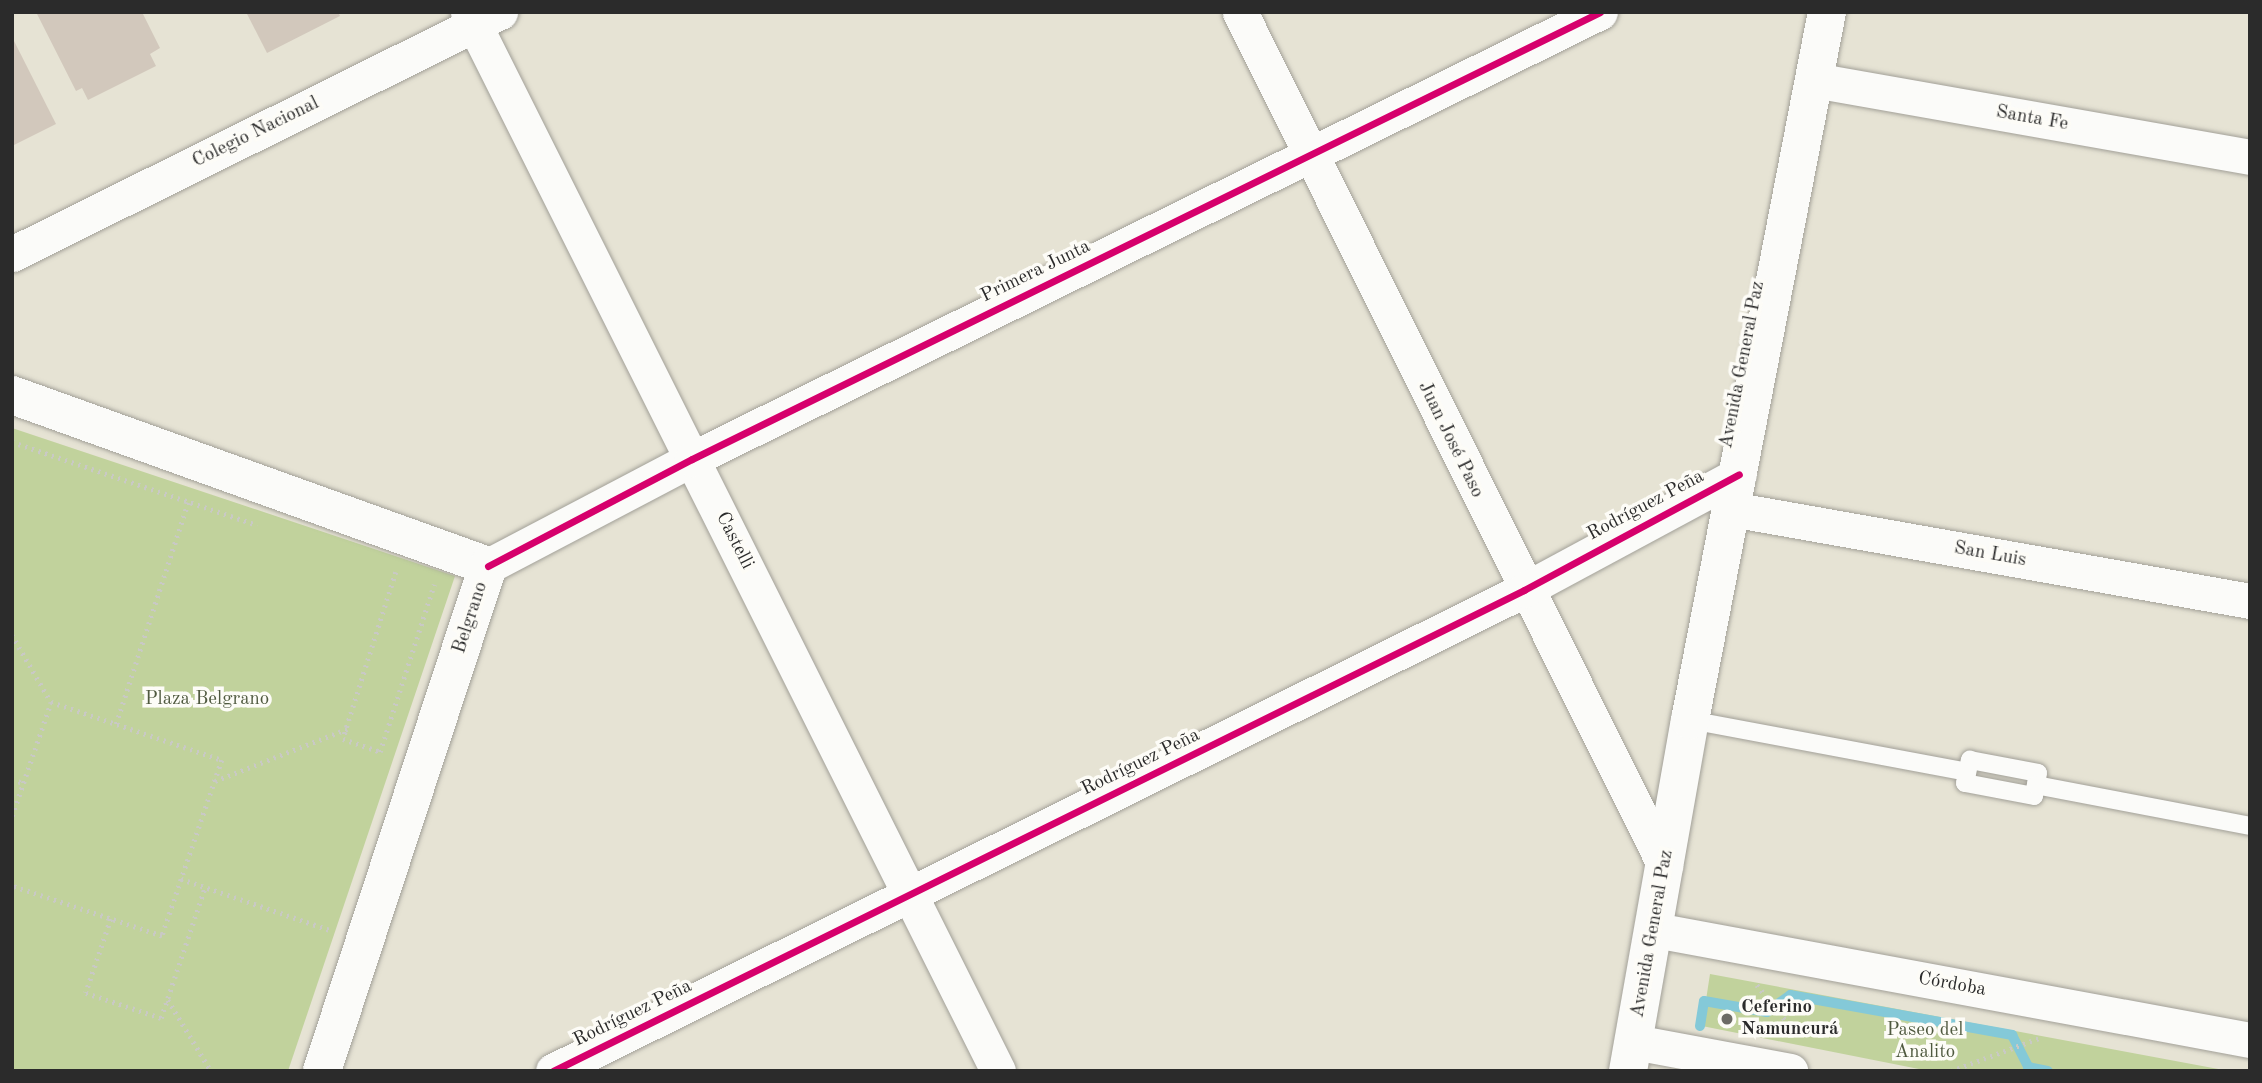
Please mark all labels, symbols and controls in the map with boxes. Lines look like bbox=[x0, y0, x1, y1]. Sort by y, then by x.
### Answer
street label: Colegio Nacional bbox=[189, 93, 323, 173]
street label: Santa Fe bbox=[1994, 101, 2070, 137]
street label: Primera Junta bbox=[978, 236, 1094, 308]
street label: Avenida General Paz bbox=[1716, 279, 1770, 451]
street label: Juan José Paso bbox=[1412, 378, 1488, 502]
street label: Rodríguez Peña bbox=[1584, 466, 1708, 546]
street label: Castelli bbox=[710, 509, 758, 573]
street label: San Luis bbox=[1952, 537, 2028, 573]
street label: Belgrano bbox=[449, 579, 493, 657]
park label: Plaza Belgrano bbox=[145, 689, 269, 711]
street label: Rodríguez Peña bbox=[1078, 724, 1204, 802]
street label: Avenida General Paz bbox=[1627, 848, 1679, 1020]
street label: Córdoba bbox=[1916, 968, 1988, 1002]
street label: Rodríguez Peña bbox=[570, 975, 696, 1053]
place label: Ceferino Namuncurá bbox=[1741, 997, 1839, 1041]
marker: Ceferino Namuncurá bbox=[1719, 1011, 1735, 1027]
park label: Paseo del Analito bbox=[1887, 1020, 1963, 1064]

